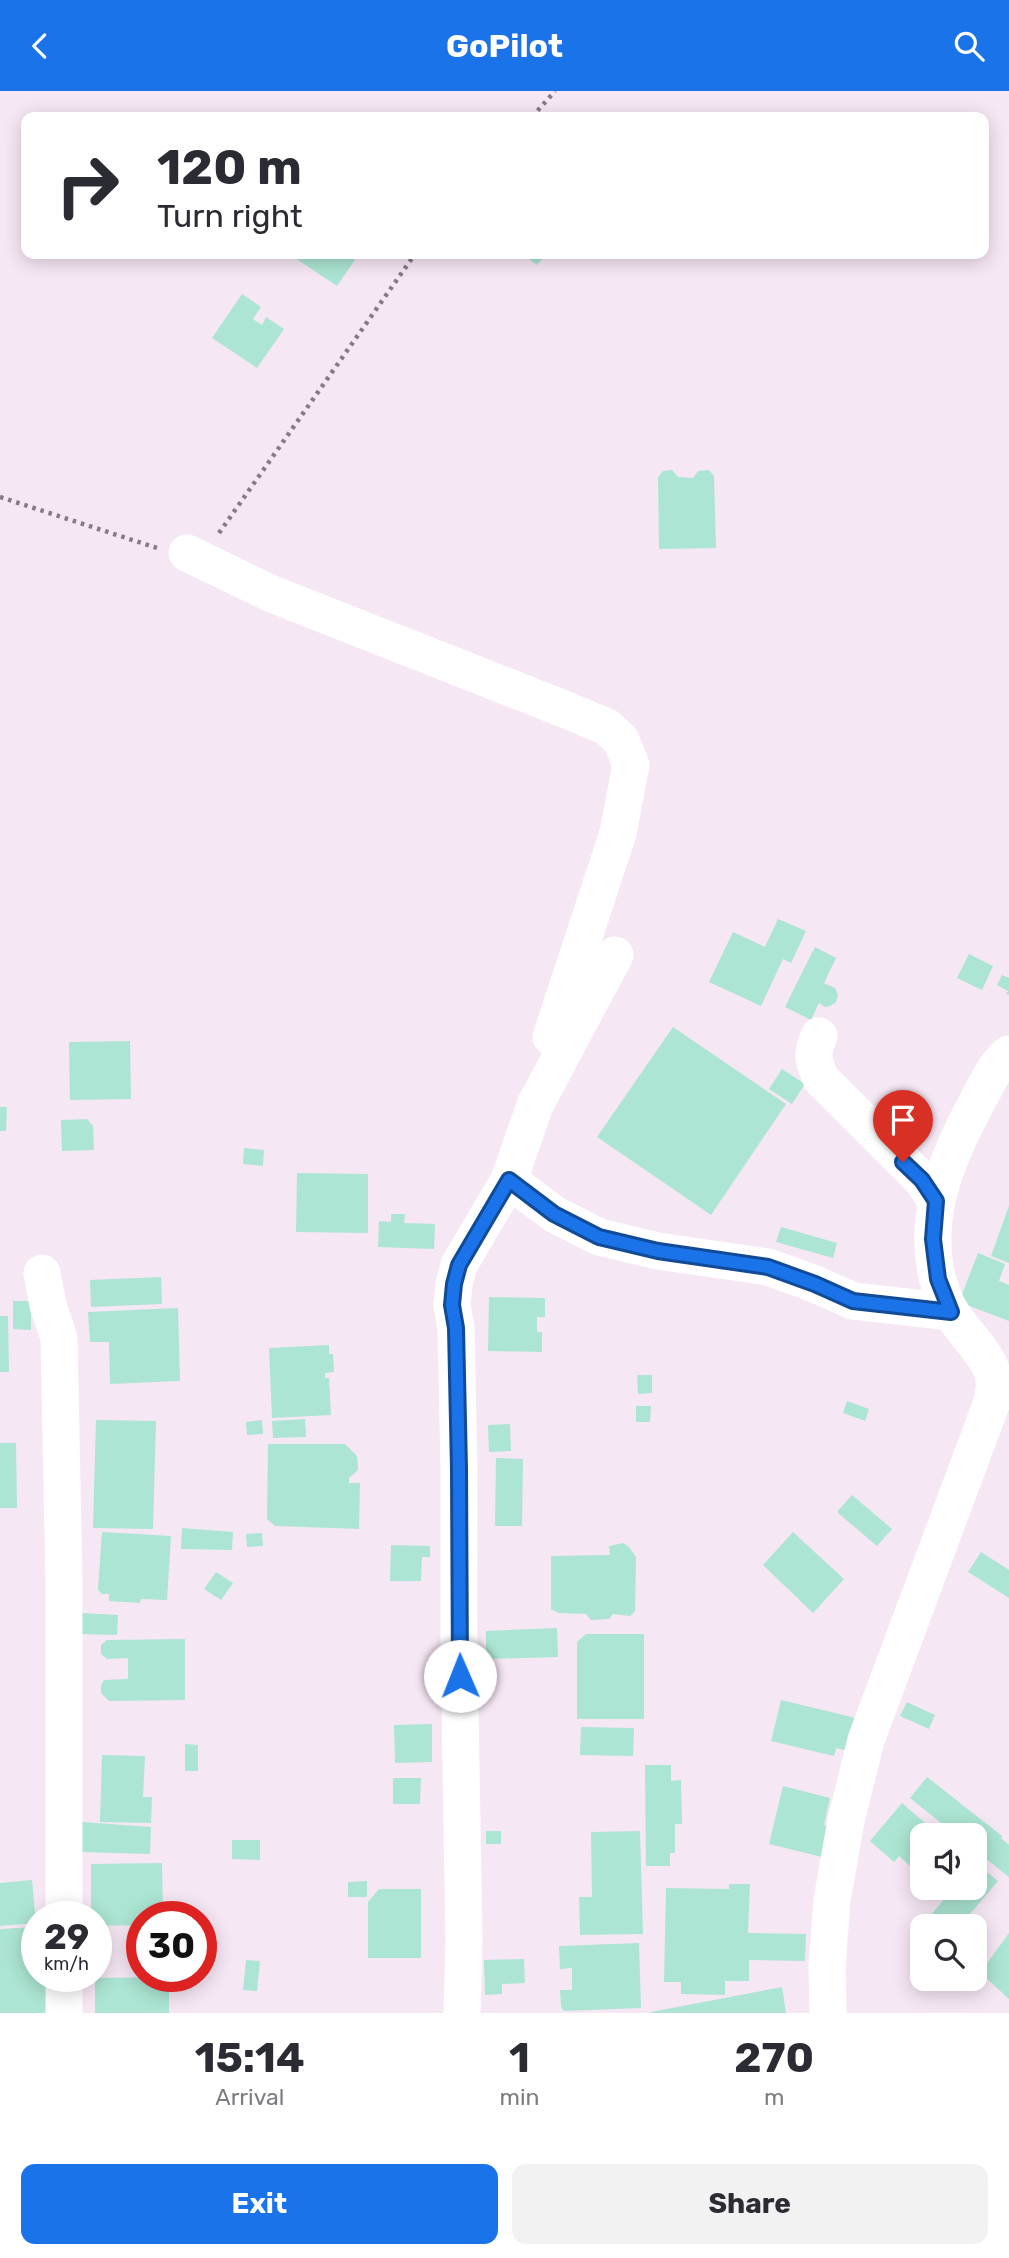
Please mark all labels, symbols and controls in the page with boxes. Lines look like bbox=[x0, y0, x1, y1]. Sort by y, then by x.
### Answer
icon: back bbox=[21, 27, 59, 65]
text: GoPilot bbox=[446, 27, 563, 65]
icon: search bbox=[950, 27, 988, 65]
text: 120 m bbox=[157, 138, 302, 196]
icon: right bbox=[42, 140, 133, 231]
text: Turn right bbox=[157, 197, 302, 235]
pin bbox=[873, 1090, 933, 1162]
icon: arrive bbox=[884, 1101, 922, 1139]
position arrow bbox=[423, 1639, 497, 1713]
map controls bbox=[910, 1823, 987, 1991]
button: sound bbox=[910, 1823, 987, 1900]
speed limit sign: 30 bbox=[126, 1901, 217, 1992]
button: search bbox=[910, 1914, 987, 1991]
text: 29 bbox=[44, 1916, 89, 1958]
text: km/h bbox=[44, 1953, 89, 1975]
text: 15:14 bbox=[195, 2033, 305, 2083]
text: 1 bbox=[509, 2033, 530, 2083]
text: 270 bbox=[734, 2033, 814, 2083]
text: Arrival bbox=[215, 2083, 284, 2111]
text: min bbox=[499, 2083, 539, 2111]
text: m bbox=[764, 2083, 784, 2111]
button: Exit bbox=[21, 2164, 498, 2244]
button: Share bbox=[512, 2164, 988, 2244]

